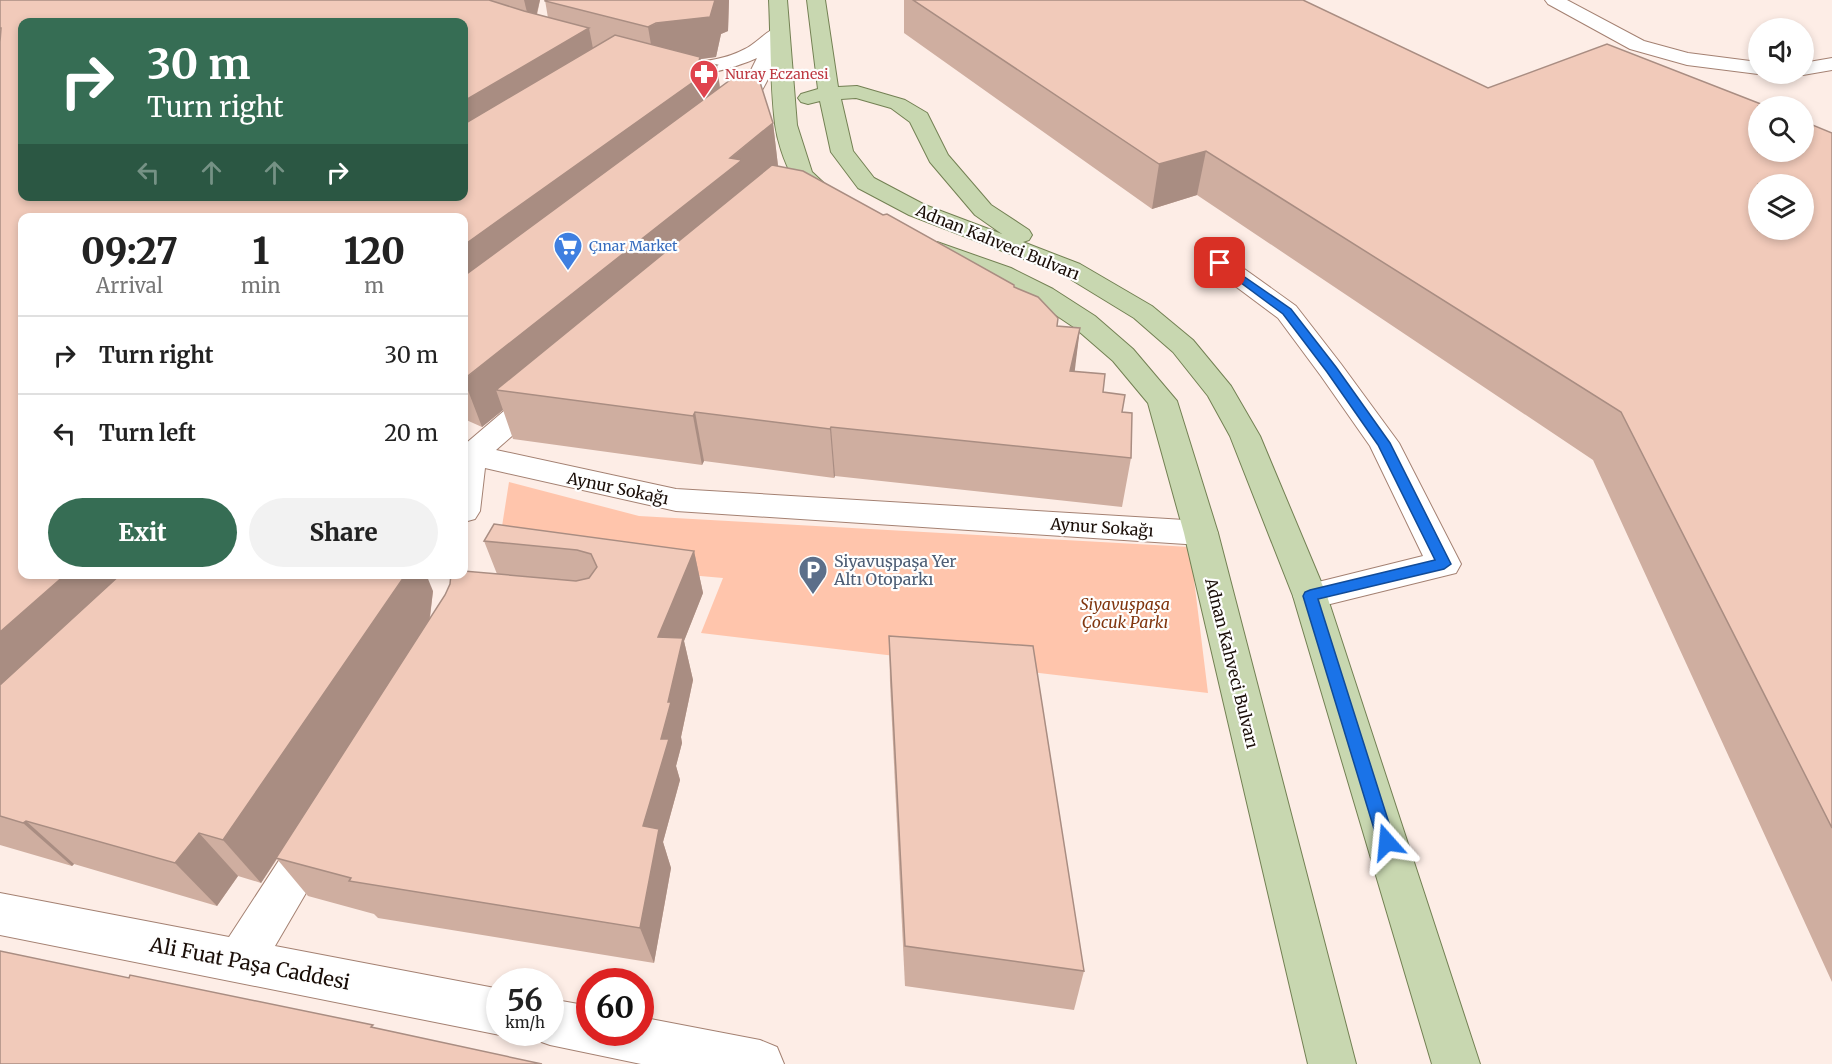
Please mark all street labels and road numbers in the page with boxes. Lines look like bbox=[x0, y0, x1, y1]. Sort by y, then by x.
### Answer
street label: Adnan Kahveci Bulvarı bbox=[912, 200, 1083, 284]
street label: Aynur Sokağı bbox=[564, 467, 671, 509]
street label: Aynur Sokağı bbox=[1049, 513, 1154, 541]
street label: Adnan Kahveci Bulvarı bbox=[1201, 575, 1263, 750]
street label: Ali Fuat Paşa Caddesi bbox=[147, 931, 352, 995]

